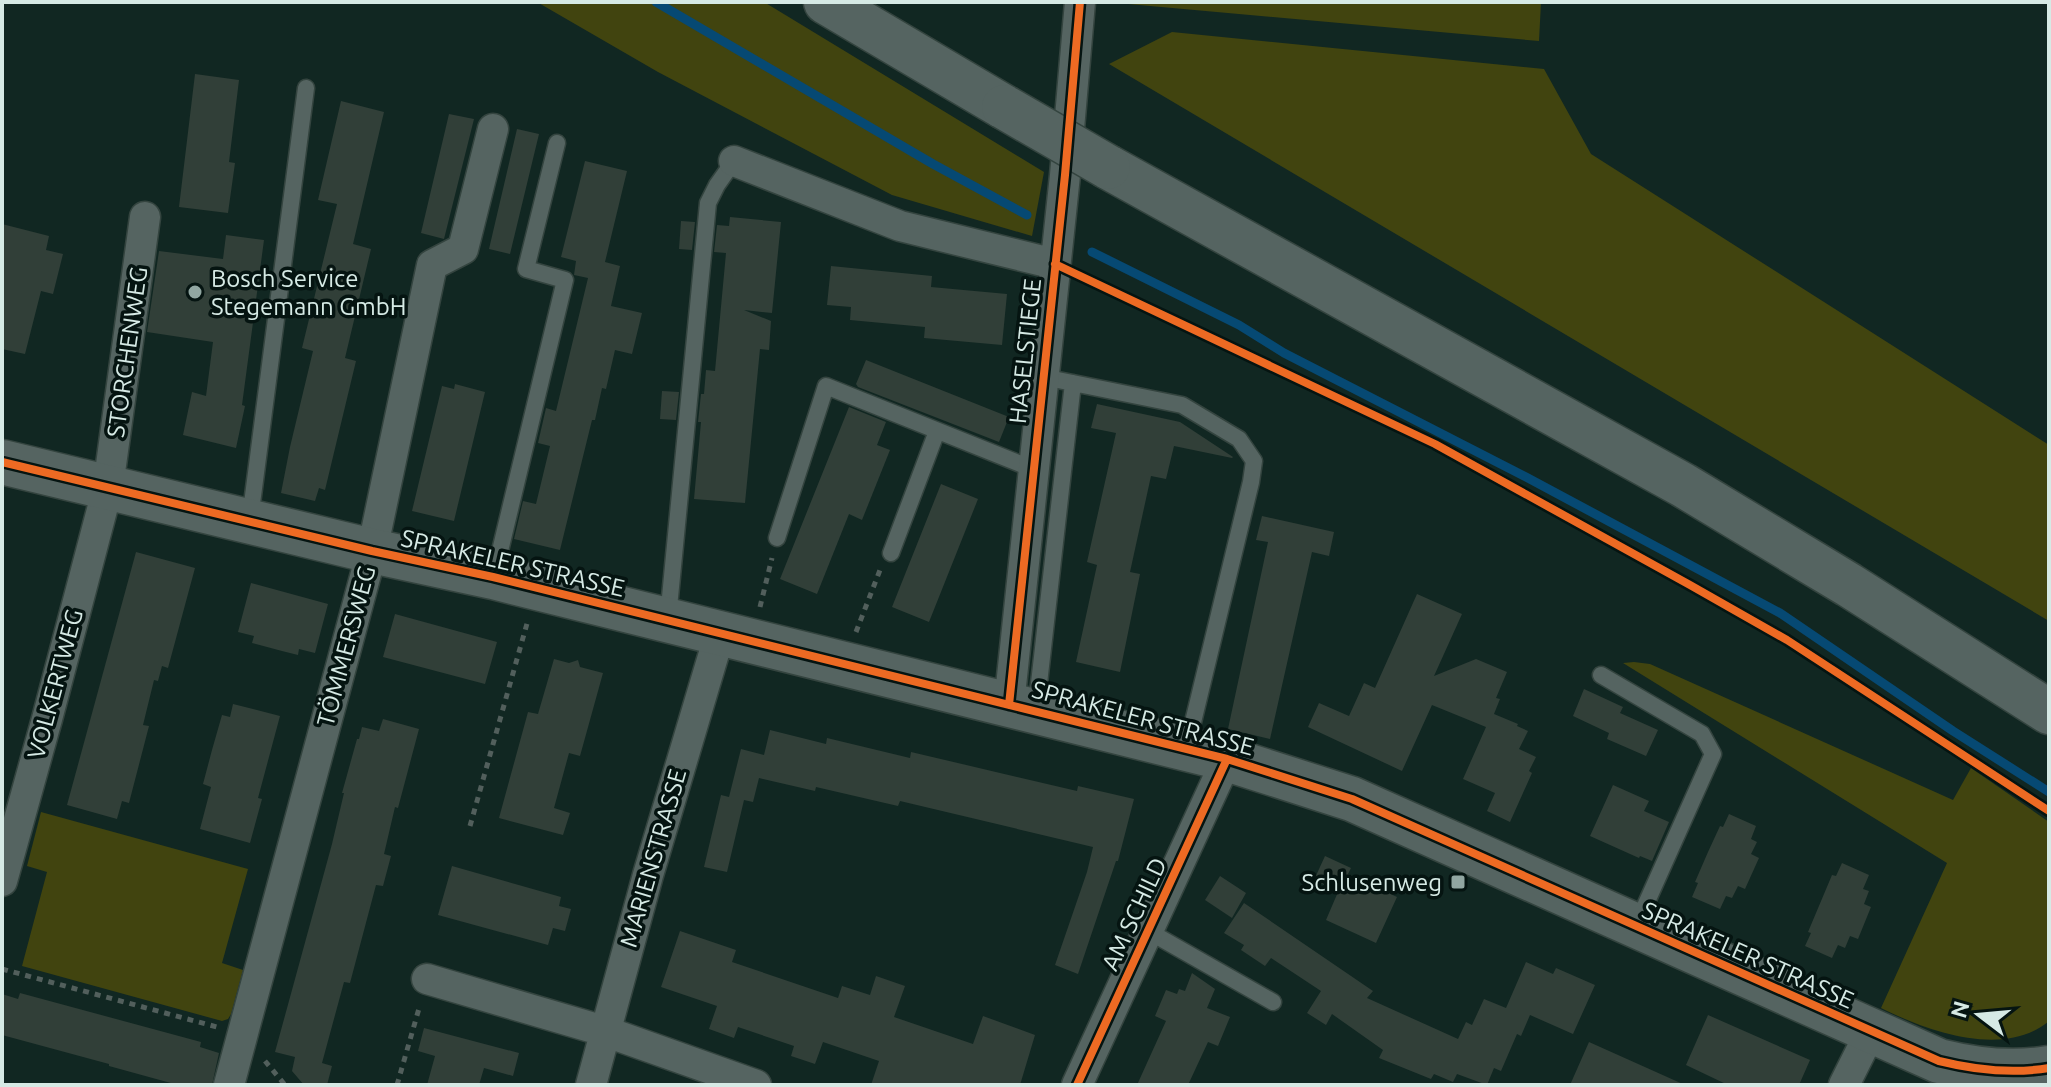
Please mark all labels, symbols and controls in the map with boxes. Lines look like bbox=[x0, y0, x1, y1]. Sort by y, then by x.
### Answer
street label: STORCHENWEG bbox=[102, 265, 152, 439]
place label: Bosch Service Stegemann GmbH bbox=[211, 265, 407, 320]
street label: HASELSTIEGE bbox=[1004, 277, 1046, 425]
marker: Bosch Service Stegemann GmbH bbox=[186, 283, 204, 301]
street label: SPRAKELER STRASSE bbox=[399, 524, 627, 602]
street label: TÖMMERSWEG bbox=[312, 563, 380, 729]
street label: VOLKERTWEG bbox=[22, 606, 88, 762]
street label: SPRAKELER STRASSE bbox=[1029, 675, 1257, 761]
street label: MARIENSTRASSE bbox=[615, 766, 691, 950]
street label: AM SCHILD bbox=[1096, 853, 1172, 975]
place label: Schlusenweg bbox=[1302, 869, 1442, 896]
marker: Schlusenweg bbox=[1449, 873, 1467, 891]
street label: SPRAKELER STRASSE bbox=[1638, 896, 1858, 1014]
north arrow bbox=[1939, 975, 2019, 1055]
text: N bbox=[1945, 998, 1974, 1021]

